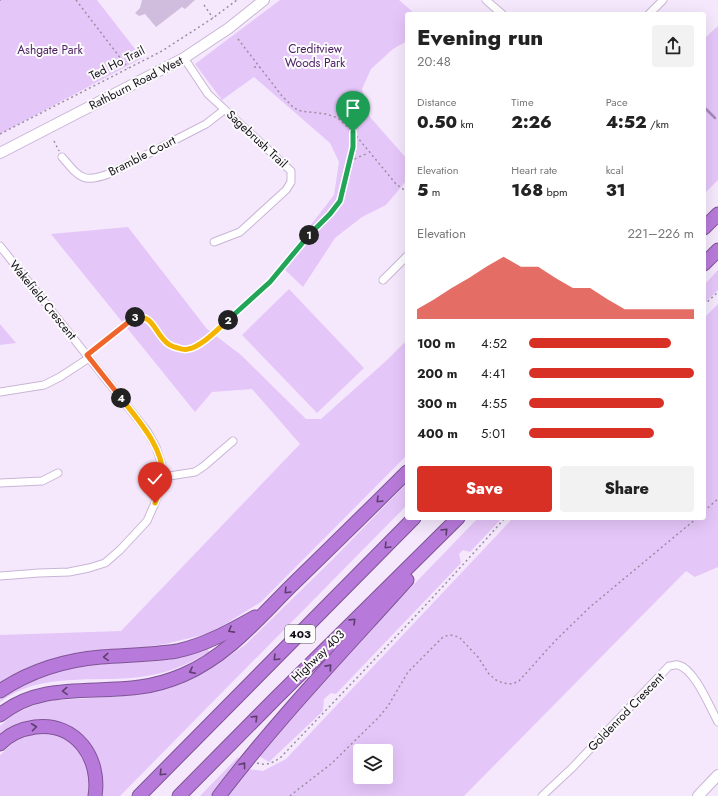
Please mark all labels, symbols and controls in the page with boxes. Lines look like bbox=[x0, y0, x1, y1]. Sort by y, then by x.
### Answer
text: Evening run bbox=[417, 21, 543, 53]
button: share bbox=[652, 25, 694, 67]
park label: Creditview Woods Park bbox=[285, 40, 346, 72]
park label: Ashgate Park bbox=[17, 41, 84, 59]
street label: Ted Ho Trail bbox=[86, 41, 148, 85]
street label: Rathburn Road West bbox=[86, 52, 186, 114]
text: 20:48 bbox=[417, 52, 451, 71]
pin bbox=[336, 91, 370, 132]
text: Distance bbox=[417, 94, 456, 110]
text: Time bbox=[511, 94, 534, 110]
text: Pace bbox=[606, 94, 628, 110]
icon: arrive bbox=[342, 97, 364, 119]
street label: Sagebrush Trail bbox=[222, 106, 292, 172]
text: 0.50 bbox=[417, 110, 457, 134]
text: 2:26 bbox=[511, 110, 552, 134]
text: 4:52 bbox=[606, 110, 647, 134]
text: km bbox=[457, 116, 474, 132]
text: /km bbox=[647, 116, 669, 132]
street label: Bramble Court bbox=[105, 131, 179, 181]
text: Elevation bbox=[417, 162, 459, 178]
text: Heart rate bbox=[511, 162, 557, 178]
text: kcal bbox=[606, 162, 623, 178]
text: 5 bbox=[417, 178, 428, 202]
text: 168 bbox=[511, 178, 543, 202]
text: 31 bbox=[606, 178, 626, 202]
text: m bbox=[428, 184, 440, 200]
text: bpm bbox=[543, 184, 568, 200]
text: Elevation bbox=[417, 224, 466, 243]
text: 221–226 m bbox=[627, 224, 694, 243]
pin: 1 bbox=[299, 225, 319, 245]
text: 1 bbox=[306, 227, 312, 243]
street label: Wakefield Crescent bbox=[5, 256, 81, 344]
pin: 3 bbox=[125, 307, 145, 327]
text: 3 bbox=[132, 309, 138, 325]
pin: 2 bbox=[218, 310, 238, 330]
text: 2 bbox=[224, 312, 232, 328]
text: 100 m bbox=[417, 334, 455, 353]
text: 4:52 bbox=[481, 334, 507, 353]
text: 200 m bbox=[417, 364, 457, 383]
text: 4:41 bbox=[481, 364, 506, 383]
pin: 4 bbox=[111, 388, 131, 408]
text: 4 bbox=[117, 390, 125, 406]
text: 300 m bbox=[417, 394, 457, 413]
text: 4:55 bbox=[481, 394, 507, 413]
text: 400 m bbox=[417, 424, 458, 443]
text: 5:01 bbox=[481, 424, 506, 443]
pin bbox=[138, 462, 172, 503]
button: Save bbox=[417, 466, 552, 512]
button: Share bbox=[560, 466, 694, 512]
icon: check bbox=[144, 468, 166, 490]
one-way arrow bbox=[376, 495, 384, 503]
one-way arrow bbox=[440, 528, 448, 536]
one-way arrow bbox=[384, 541, 392, 549]
one-way arrow bbox=[284, 586, 292, 594]
one-way arrow bbox=[348, 619, 356, 626]
one-way arrow bbox=[228, 625, 236, 633]
road number: 403 bbox=[285, 625, 315, 643]
street label: Highway 403 bbox=[287, 625, 349, 686]
one-way arrow bbox=[103, 652, 109, 661]
one-way arrow bbox=[273, 653, 281, 661]
one-way arrow bbox=[324, 664, 332, 672]
one-way arrow bbox=[189, 666, 197, 674]
street label: Goldenrod Crescent bbox=[584, 669, 668, 755]
one-way arrow bbox=[62, 687, 68, 696]
one-way arrow bbox=[250, 715, 258, 723]
one-way arrow bbox=[31, 723, 37, 732]
map controls bbox=[353, 744, 393, 784]
button: layers bbox=[353, 744, 393, 784]
one-way arrow bbox=[239, 763, 246, 770]
one-way arrow bbox=[159, 768, 167, 776]

